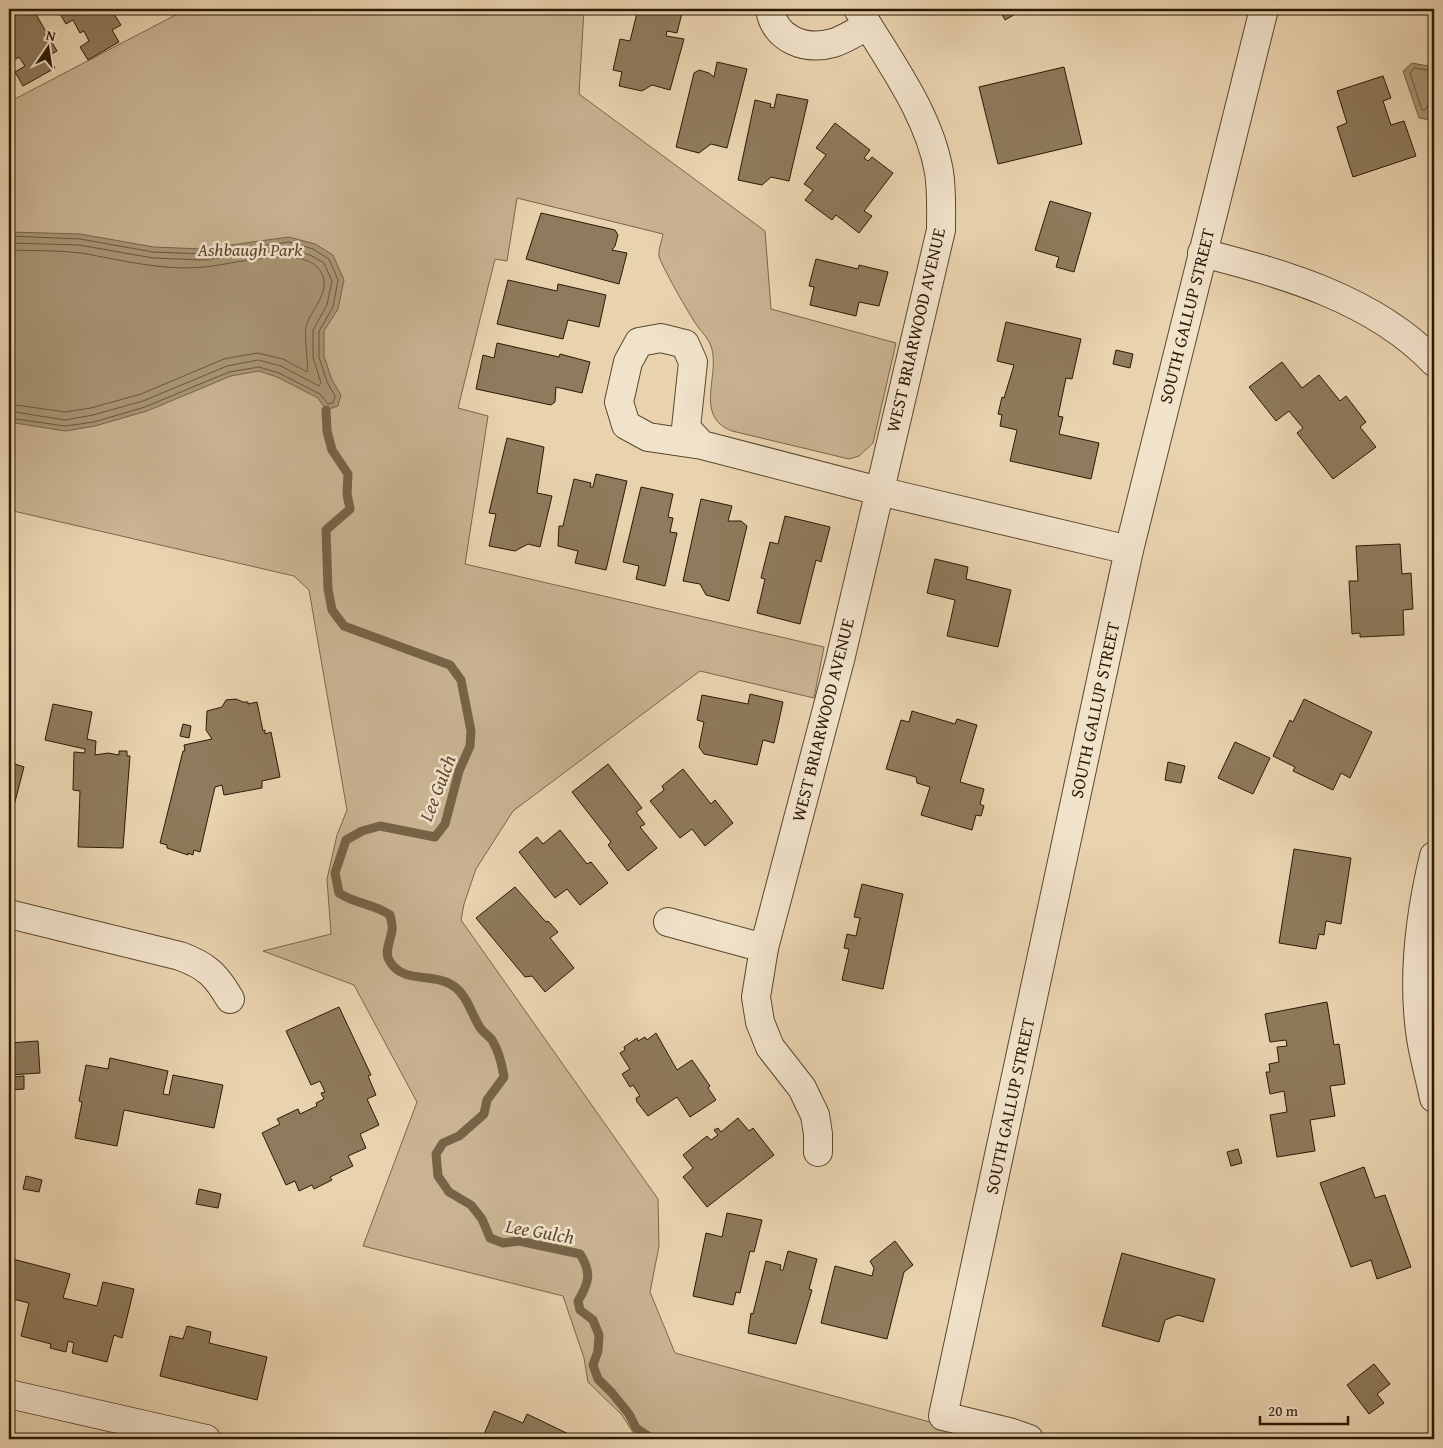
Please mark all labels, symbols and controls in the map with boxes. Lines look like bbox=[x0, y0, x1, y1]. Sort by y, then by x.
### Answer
north arrow bbox=[22, 22, 72, 72]
text: N bbox=[44, 25, 58, 46]
street label: WEST BRIARWOOD AVENUE bbox=[879, 225, 952, 435]
street label: SOUTH GALLUP STREET bbox=[1152, 225, 1221, 406]
park label: Ashbaugh Park bbox=[197, 236, 303, 263]
street label: WEST BRIARWOOD AVENUE bbox=[784, 615, 861, 825]
street label: SOUTH GALLUP STREET bbox=[1063, 619, 1126, 801]
water label: Lee Gulch bbox=[411, 750, 463, 826]
street label: SOUTH GALLUP STREET bbox=[978, 1015, 1041, 1197]
water label: Lee Gulch bbox=[502, 1211, 577, 1251]
scale bar bbox=[1260, 1393, 1348, 1425]
text: 20 m bbox=[1268, 1400, 1299, 1421]

